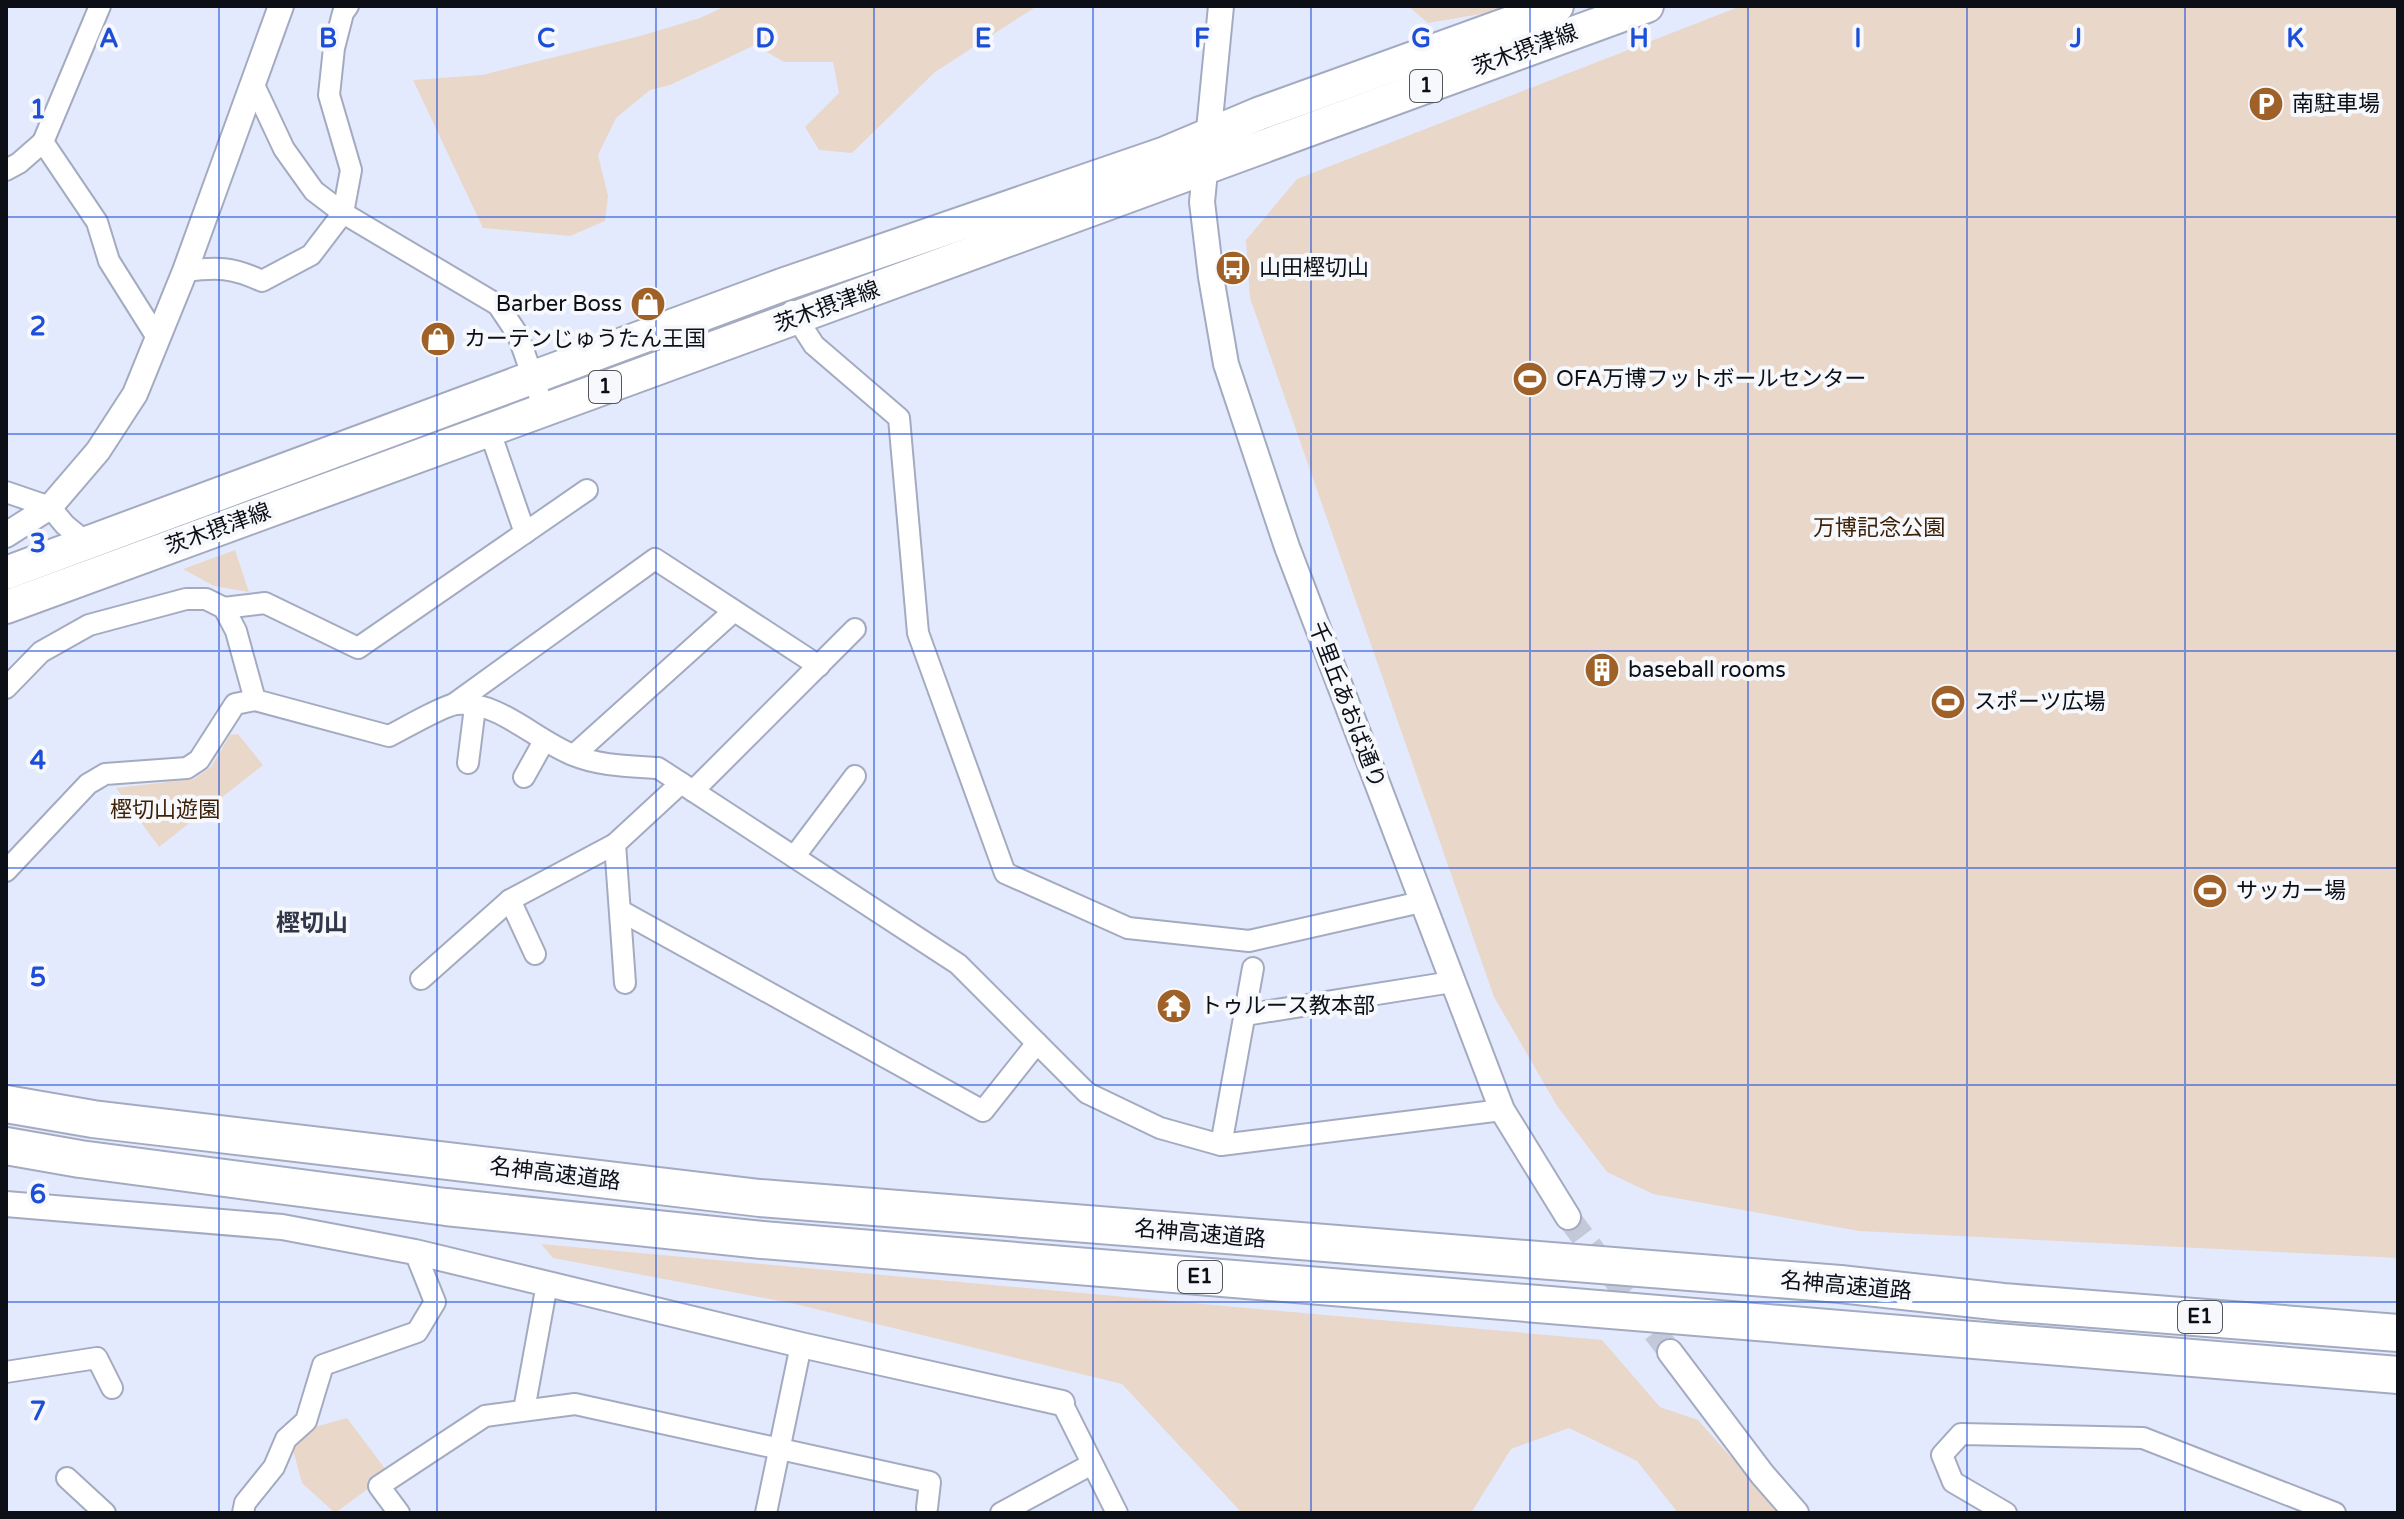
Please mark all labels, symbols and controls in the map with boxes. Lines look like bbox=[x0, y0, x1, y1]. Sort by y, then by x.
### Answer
street label: 茨木摂津線 bbox=[1469, 19, 1581, 81]
text: A bbox=[99, 23, 119, 54]
text: B bbox=[319, 23, 337, 54]
text: C bbox=[537, 23, 555, 54]
text: D bbox=[755, 23, 775, 54]
text: E bbox=[975, 23, 991, 54]
text: F bbox=[1194, 23, 1210, 54]
text: G bbox=[1411, 23, 1431, 54]
text: H bbox=[1629, 23, 1649, 54]
text: I bbox=[1854, 23, 1862, 54]
text: J bbox=[2069, 23, 2082, 54]
text: K bbox=[2286, 23, 2304, 54]
road number: 1 bbox=[1410, 70, 1442, 102]
parking icon: 南駐車場 bbox=[2247, 85, 2285, 123]
place label: 南駐車場 bbox=[2292, 91, 2380, 117]
text: 1 bbox=[30, 94, 46, 125]
bus stop icon: 山田樫切山 bbox=[1214, 249, 1252, 287]
place label: 山田樫切山 bbox=[1259, 255, 1369, 281]
street label: 茨木摂津線 bbox=[771, 276, 883, 338]
shop icon: Barber Boss bbox=[629, 285, 667, 323]
place label: Barber Boss bbox=[496, 291, 622, 317]
text: 2 bbox=[30, 311, 46, 342]
shop icon: カーテンじゅうたん王国 bbox=[419, 320, 457, 358]
place label: カーテンじゅうたん王国 bbox=[464, 326, 706, 352]
sports icon: OFA万博フットボールセンター bbox=[1511, 360, 1549, 398]
place label: OFA万博フットボールセンター bbox=[1556, 366, 1867, 392]
road number: 1 bbox=[589, 371, 621, 403]
street label: 茨木摂津線 bbox=[162, 498, 274, 560]
park label: 万博記念公園 bbox=[1813, 515, 1945, 541]
text: 3 bbox=[30, 528, 46, 559]
street label: 千里丘あおば通り bbox=[1303, 618, 1391, 792]
building icon: baseball rooms bbox=[1583, 651, 1621, 689]
place label: baseball rooms bbox=[1628, 657, 1786, 683]
sports icon: スポーツ広場 bbox=[1929, 683, 1967, 721]
place label: スポーツ広場 bbox=[1974, 689, 2106, 715]
text: 4 bbox=[30, 745, 46, 776]
park label: 樫切山遊園 bbox=[110, 797, 220, 823]
sports icon: サッカー場 bbox=[2191, 872, 2229, 910]
place label: サッカー場 bbox=[2236, 878, 2346, 904]
district label: 樫切山 bbox=[276, 909, 348, 938]
text: 5 bbox=[30, 962, 46, 993]
temple icon: トゥルース教本部 bbox=[1155, 987, 1193, 1025]
place label: トゥルース教本部 bbox=[1200, 993, 1375, 1019]
street label: 名神高速道路 bbox=[488, 1153, 622, 1195]
text: 6 bbox=[30, 1179, 46, 1210]
street label: 名神高速道路 bbox=[1133, 1215, 1267, 1253]
road number: E1 bbox=[1178, 1261, 1222, 1293]
street label: 名神高速道路 bbox=[1779, 1267, 1913, 1305]
road number: E1 bbox=[2178, 1301, 2222, 1333]
text: 7 bbox=[30, 1396, 46, 1427]

